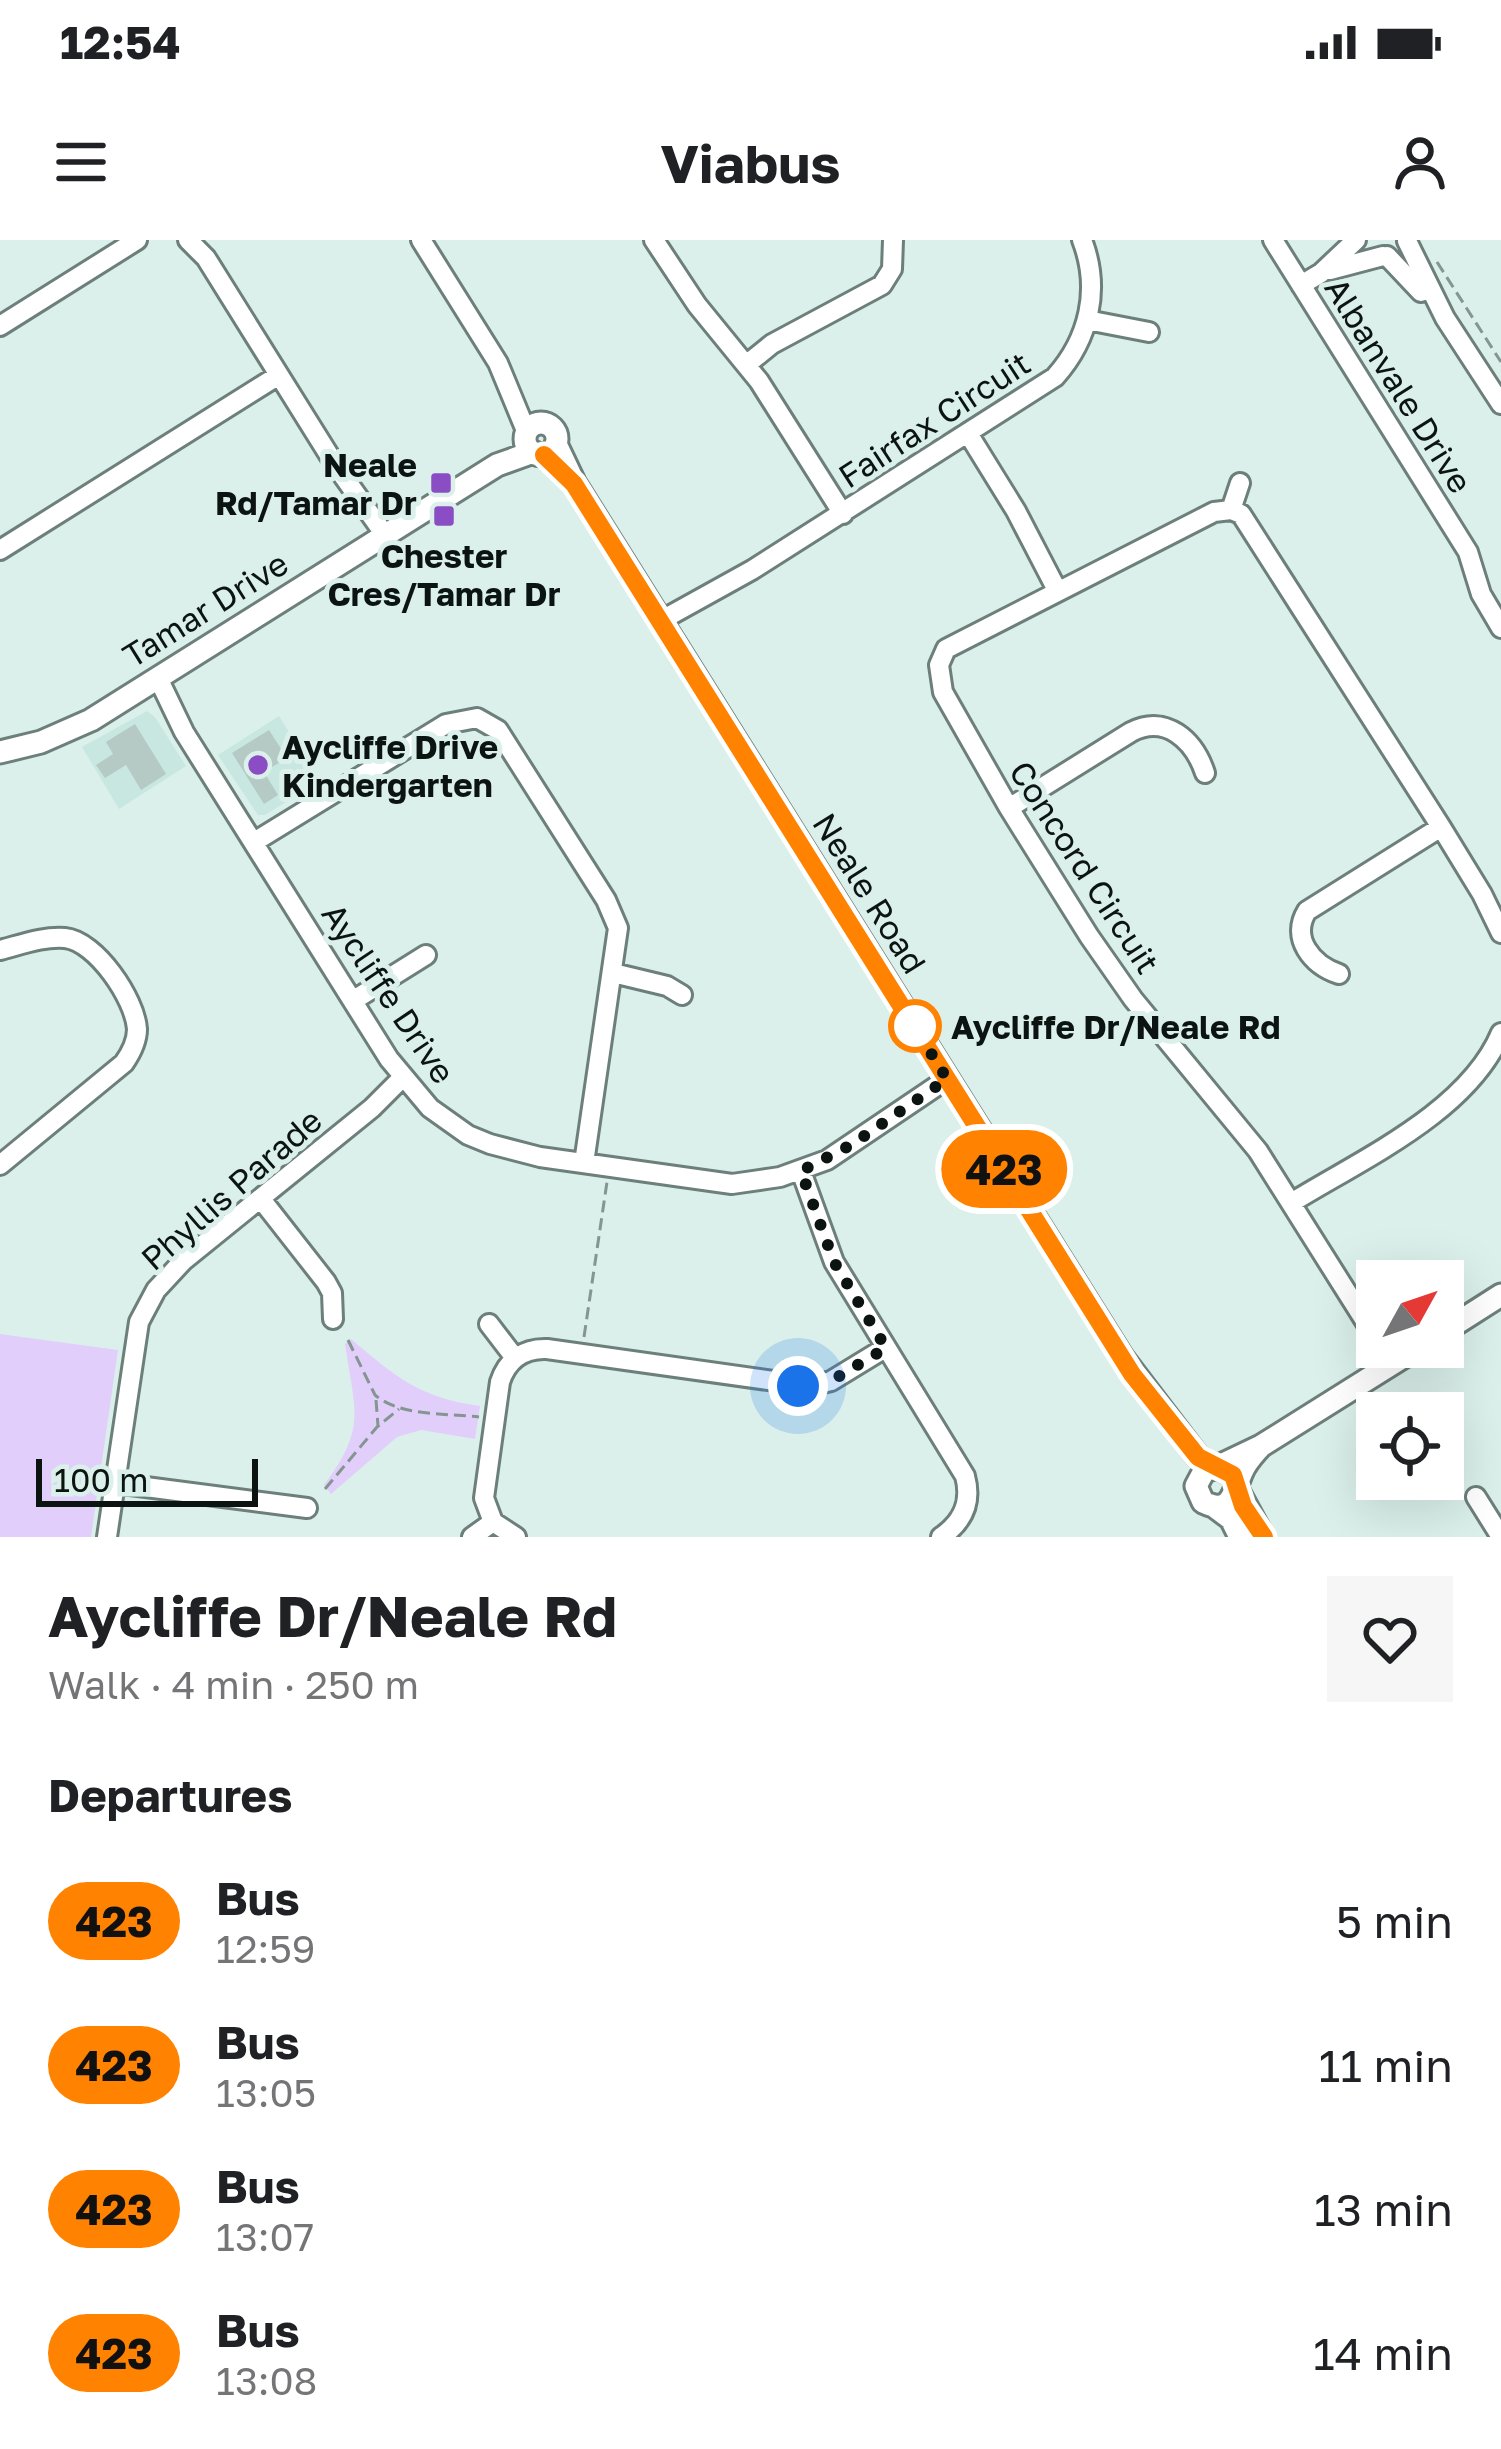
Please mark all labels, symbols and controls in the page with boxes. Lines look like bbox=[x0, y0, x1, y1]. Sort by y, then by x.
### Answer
text: 12:54 bbox=[60, 15, 181, 69]
icon: menu bbox=[48, 129, 114, 195]
icon: person bbox=[1387, 129, 1453, 195]
text: Viabus bbox=[660, 130, 841, 195]
street label: Albanvale Drive bbox=[1317, 270, 1481, 500]
street label: Fairfax Circuit bbox=[831, 343, 1037, 495]
place label: Neale Rd/Tamar Dr bbox=[215, 445, 417, 522]
marker: Neale Rd/Tamar Dr bbox=[428, 470, 454, 496]
marker: Chester Cres/Tamar Dr bbox=[431, 503, 457, 529]
place label: Chester Cres/Tamar Dr bbox=[327, 536, 561, 613]
street label: Tamar Drive bbox=[115, 543, 295, 675]
place label: Aycliffe Drive Kindergarten bbox=[282, 727, 498, 804]
marker: Aycliffe Drive Kindergarten bbox=[245, 752, 271, 778]
street label: Concord Circuit bbox=[1002, 754, 1168, 980]
street label: Neale Road bbox=[805, 806, 935, 980]
street label: Aycliffe Drive bbox=[315, 896, 463, 1090]
marker: Aycliffe Dr/Neale Rd bbox=[890, 1001, 940, 1051]
place label: Aycliffe Dr/Neale Rd bbox=[951, 1007, 1280, 1046]
street label: Phyllis Parade bbox=[133, 1100, 329, 1278]
line badge: 423 bbox=[935, 1130, 1073, 1208]
text: 423 bbox=[965, 1144, 1043, 1194]
north arrow bbox=[1356, 1260, 1464, 1368]
map controls bbox=[1356, 1260, 1464, 1500]
your location bbox=[768, 1356, 828, 1416]
button: locate bbox=[1356, 1392, 1464, 1500]
scale bar bbox=[36, 1453, 258, 1506]
text: 100 m bbox=[54, 1460, 148, 1499]
button: heart bbox=[1327, 1576, 1453, 1702]
text: Aycliffe Dr/Neale Rd bbox=[48, 1581, 617, 1650]
text: Walk · 4 min · 250 m bbox=[48, 1661, 419, 1708]
text: Departures bbox=[48, 1768, 292, 1822]
text: Bus bbox=[216, 1871, 300, 1925]
text: 5 min bbox=[1336, 1894, 1453, 1948]
text: 423 bbox=[75, 1896, 153, 1946]
text: 12:59 bbox=[216, 1925, 315, 1972]
text: Bus bbox=[216, 2015, 300, 2069]
text: 11 min bbox=[1319, 2038, 1453, 2092]
text: 423 bbox=[75, 2040, 153, 2090]
text: 13:05 bbox=[216, 2069, 316, 2116]
text: Bus bbox=[216, 2159, 300, 2213]
text: 13 min bbox=[1314, 2182, 1453, 2236]
text: 423 bbox=[75, 2184, 153, 2234]
text: 13:07 bbox=[216, 2213, 314, 2260]
text: Bus bbox=[216, 2303, 300, 2357]
text: 14 min bbox=[1313, 2326, 1453, 2380]
text: 423 bbox=[75, 2328, 153, 2378]
text: 13:08 bbox=[216, 2357, 317, 2404]

